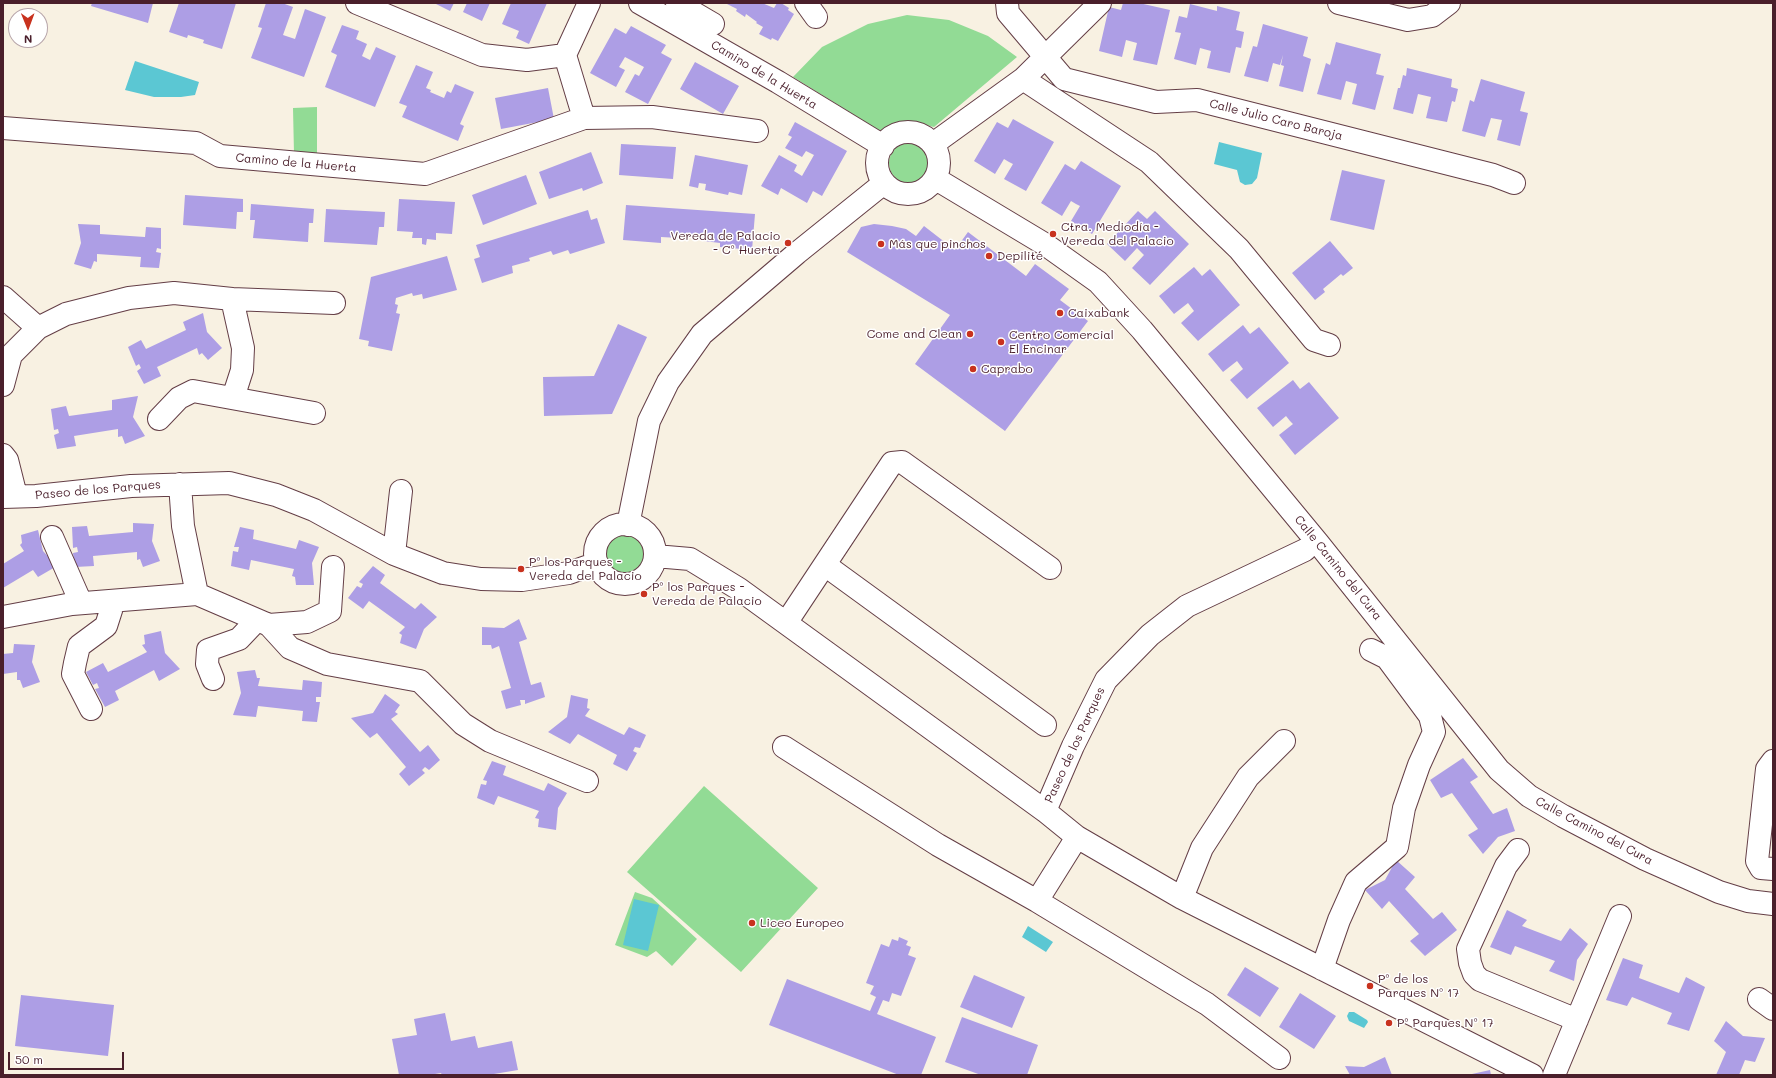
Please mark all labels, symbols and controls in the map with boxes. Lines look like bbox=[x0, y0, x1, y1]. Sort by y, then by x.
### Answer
north arrow bbox=[8, 8, 48, 48]
text: N bbox=[24, 32, 33, 47]
street label: Camino de la Huerta bbox=[708, 38, 820, 112]
street label: Calle Julio Caro Baroja bbox=[1208, 96, 1344, 144]
street label: Camino de la Huerta bbox=[235, 151, 357, 175]
place label: Ctra. Mediodía - Vereda del Palacio bbox=[1061, 220, 1174, 248]
place label: Vereda de Palacio - Cº Huerta bbox=[670, 229, 780, 257]
marker: Ctra. Mediodía - Vereda del Palacio bbox=[1048, 229, 1058, 239]
place label: Más que pinchos bbox=[889, 237, 986, 251]
marker: Vereda de Palacio - Cº Huerta bbox=[783, 238, 793, 248]
marker: Más que pinchos bbox=[876, 239, 886, 249]
place label: Depilité bbox=[997, 249, 1043, 263]
marker: Depilité bbox=[984, 251, 994, 261]
place label: Caixabank bbox=[1068, 306, 1129, 320]
marker: Caixabank bbox=[1055, 308, 1065, 318]
place label: Come and Clean bbox=[867, 327, 962, 341]
place label: Centro Comercial El Encinar bbox=[1009, 328, 1114, 356]
marker: Come and Clean bbox=[965, 329, 975, 339]
marker: Centro Comercial El Encinar bbox=[996, 337, 1006, 347]
place label: Caprabo bbox=[981, 362, 1033, 376]
marker: Caprabo bbox=[968, 364, 978, 374]
street label: Paseo de los Parques bbox=[35, 477, 161, 503]
street label: Calle Camino del Cura bbox=[1291, 513, 1385, 623]
place label: Pº los Parques - Vereda del Palacio bbox=[529, 555, 642, 583]
marker: Pº los Parques - Vereda del Palacio bbox=[516, 564, 526, 574]
place label: Pº los Parques - Vereda de Palacio bbox=[652, 580, 762, 608]
marker: Pº los Parques - Vereda de Palacio bbox=[639, 589, 649, 599]
street label: Paseo de los Parques bbox=[1042, 685, 1108, 805]
street label: Calle Camino del Cura bbox=[1533, 794, 1655, 868]
place label: Liceo Europeo bbox=[760, 916, 844, 930]
marker: Liceo Europeo bbox=[747, 918, 757, 928]
place label: Pº de los Parques Nº 17 bbox=[1378, 972, 1459, 1000]
marker: Pº de los Parques Nº 17 bbox=[1365, 981, 1375, 991]
place label: Pº Parques Nº 17 bbox=[1397, 1016, 1494, 1030]
marker: Pº Parques Nº 17 bbox=[1384, 1018, 1394, 1028]
scale bar bbox=[10, 1044, 126, 1070]
text: 50 m bbox=[15, 1051, 43, 1067]

